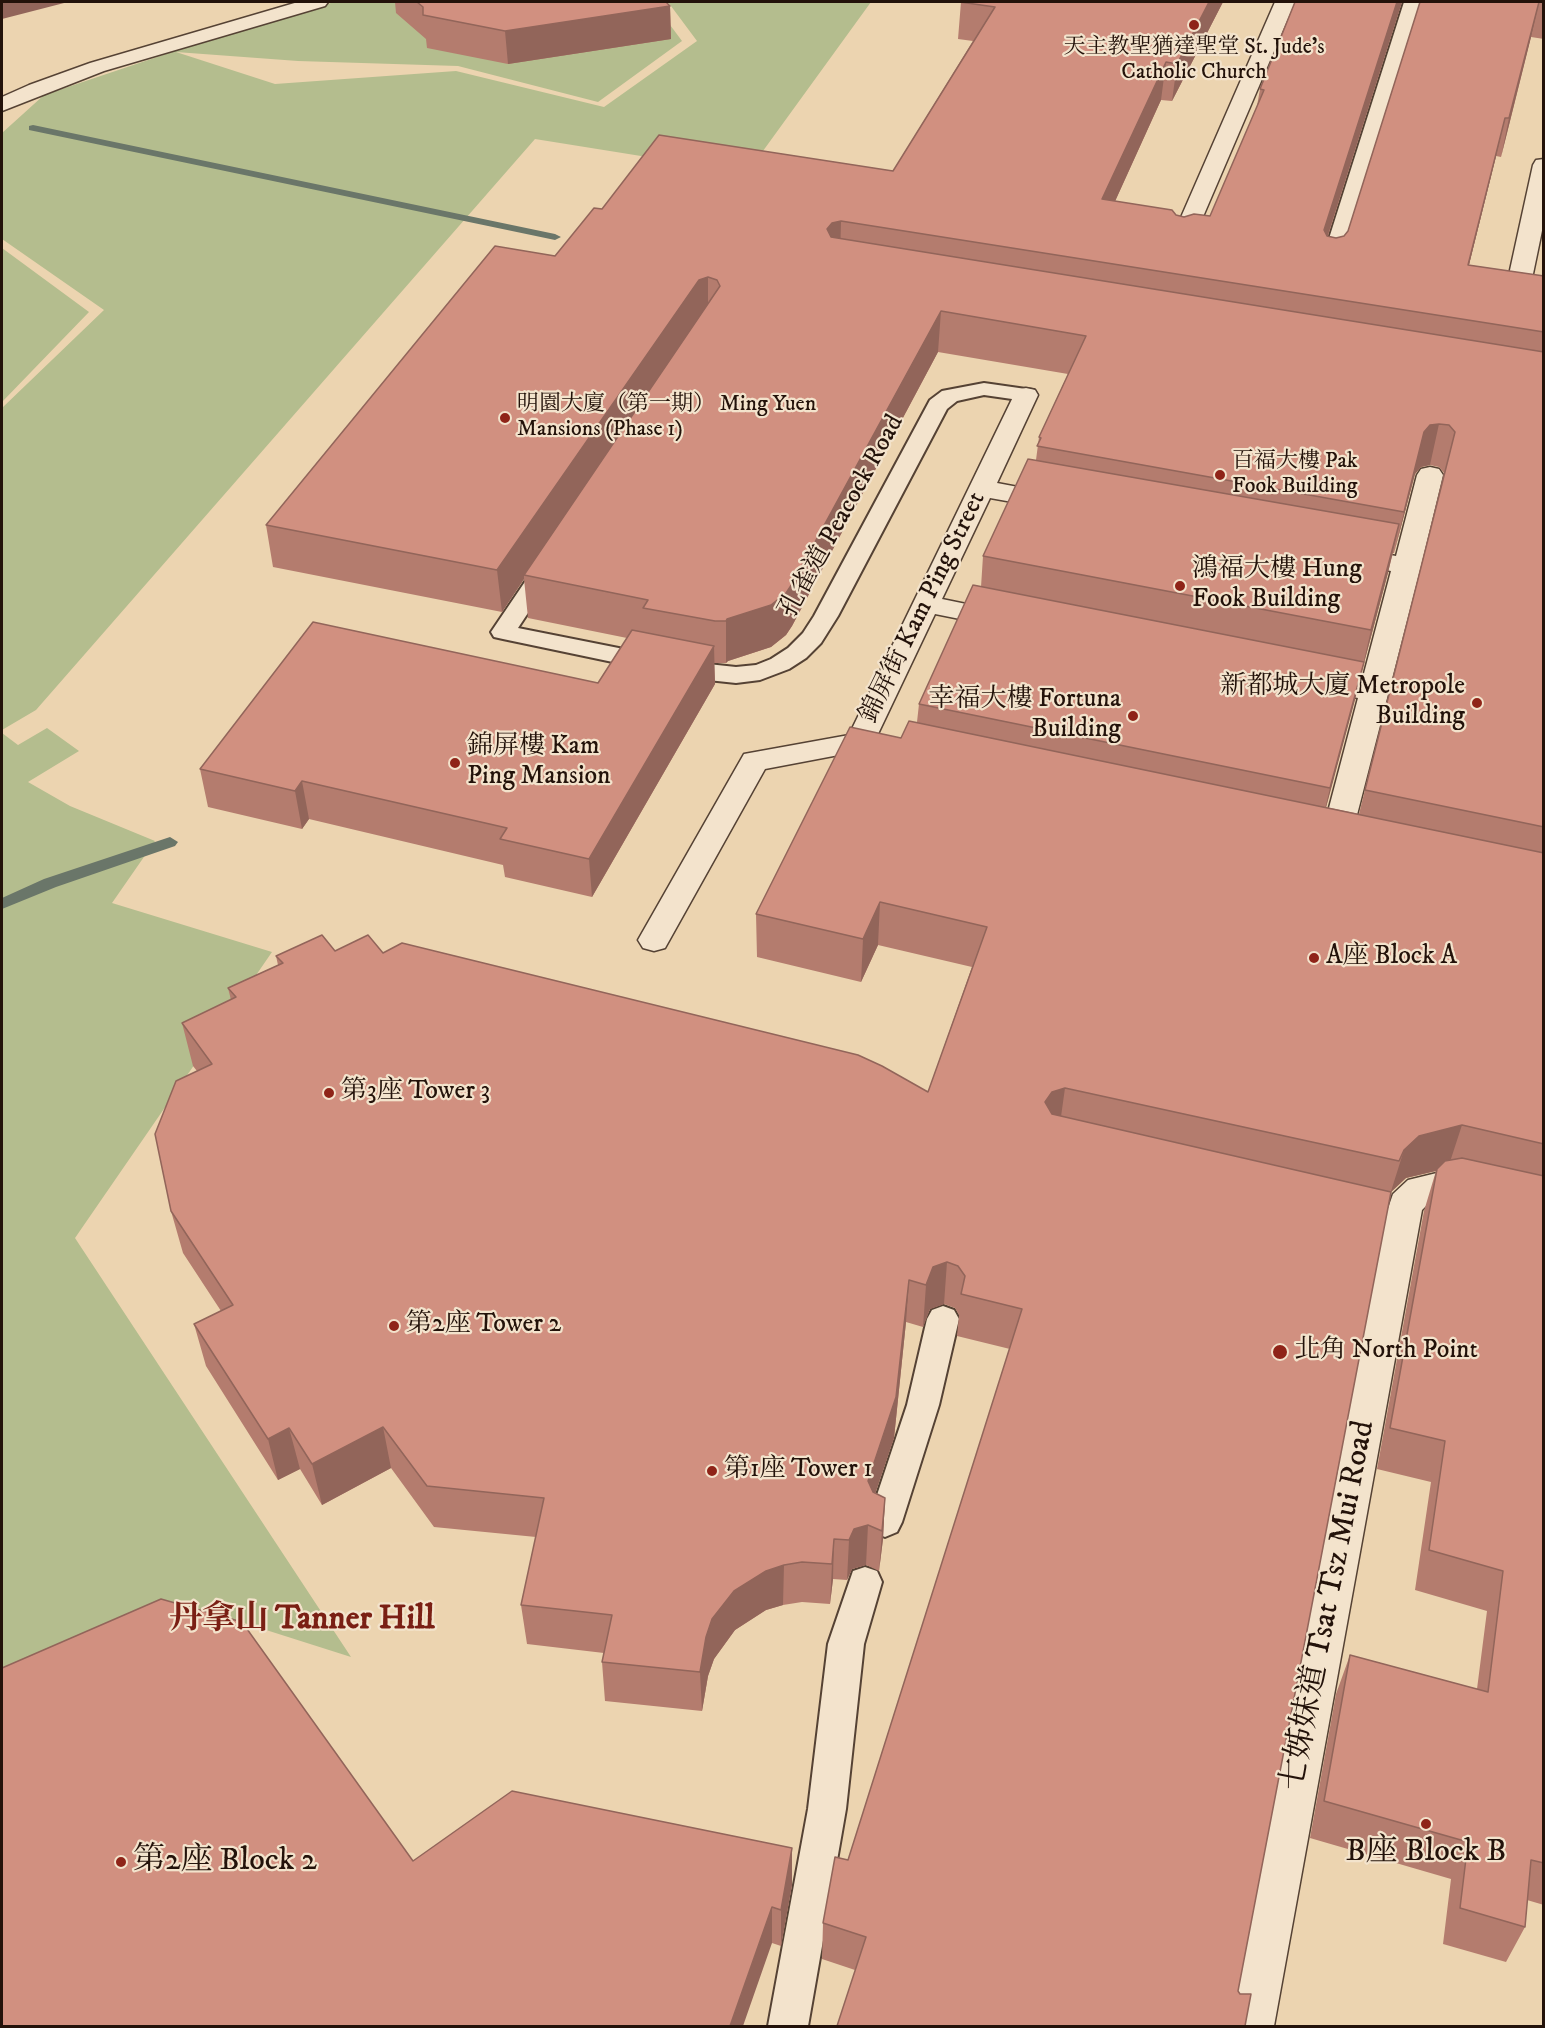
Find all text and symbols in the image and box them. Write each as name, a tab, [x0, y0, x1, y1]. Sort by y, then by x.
marker: 天主教聖猶達聖堂 St. Jude's Catholic Church	[1187, 18, 1201, 32]
place label: 天主教聖猶達聖堂 St. Jude's Catholic Church	[1064, 35, 1324, 86]
place label: 明園大廈（第一期） Ming Yuen Mansions (Phase 1)	[517, 392, 816, 444]
street label: 孔雀道 Peacock Road	[774, 410, 912, 624]
marker: 明園大廈（第一期） Ming Yuen Mansions (Phase 1)	[498, 411, 512, 425]
place label: 百福大樓 Pak Fook Building	[1232, 449, 1358, 500]
marker: 百福大樓 Pak Fook Building	[1213, 468, 1227, 482]
street label: 錦屏街 Kam Ping Street	[855, 487, 993, 729]
place label: 鴻福大樓 Hung Fook Building	[1192, 555, 1362, 616]
marker: 鴻福大樓 Hung Fook Building	[1173, 579, 1187, 593]
place label: 新都城大廈 Metropole Building	[1221, 672, 1465, 734]
place label: 幸福大樓 Fortuna Building	[929, 685, 1121, 746]
marker: 新都城大廈 Metropole Building	[1470, 696, 1484, 710]
marker: 幸福大樓 Fortuna Building	[1126, 709, 1140, 723]
place label: 錦屏樓 Kam Ping Mansion	[467, 732, 611, 794]
marker: 錦屏樓 Kam Ping Mansion	[448, 756, 462, 770]
place label: A座 Block A	[1326, 942, 1457, 974]
marker: A座 Block A	[1307, 951, 1321, 965]
place label: 第3座 Tower 3	[341, 1077, 490, 1109]
marker: 第3座 Tower 3	[322, 1086, 336, 1100]
place label: 第2座 Tower 2	[406, 1310, 561, 1342]
marker: 第2座 Tower 2	[387, 1319, 401, 1333]
place label: 北角 North Point	[1294, 1336, 1478, 1368]
marker: 北角 North Point	[1271, 1343, 1289, 1361]
street label: 七姊妹道 Tsat Tsz Mui Road	[1275, 1418, 1385, 1794]
place label: 第1座 Tower 1	[724, 1455, 873, 1487]
marker: 第1座 Tower 1	[705, 1464, 719, 1478]
district label: 丹拿山 Tanner Hill	[169, 1601, 435, 1641]
marker: B座 Block B	[1419, 1817, 1433, 1831]
place label: B座 Block B	[1345, 1834, 1507, 1872]
place label: 第2座 Block 2	[133, 1843, 317, 1881]
marker: 第2座 Block 2	[114, 1855, 128, 1869]

